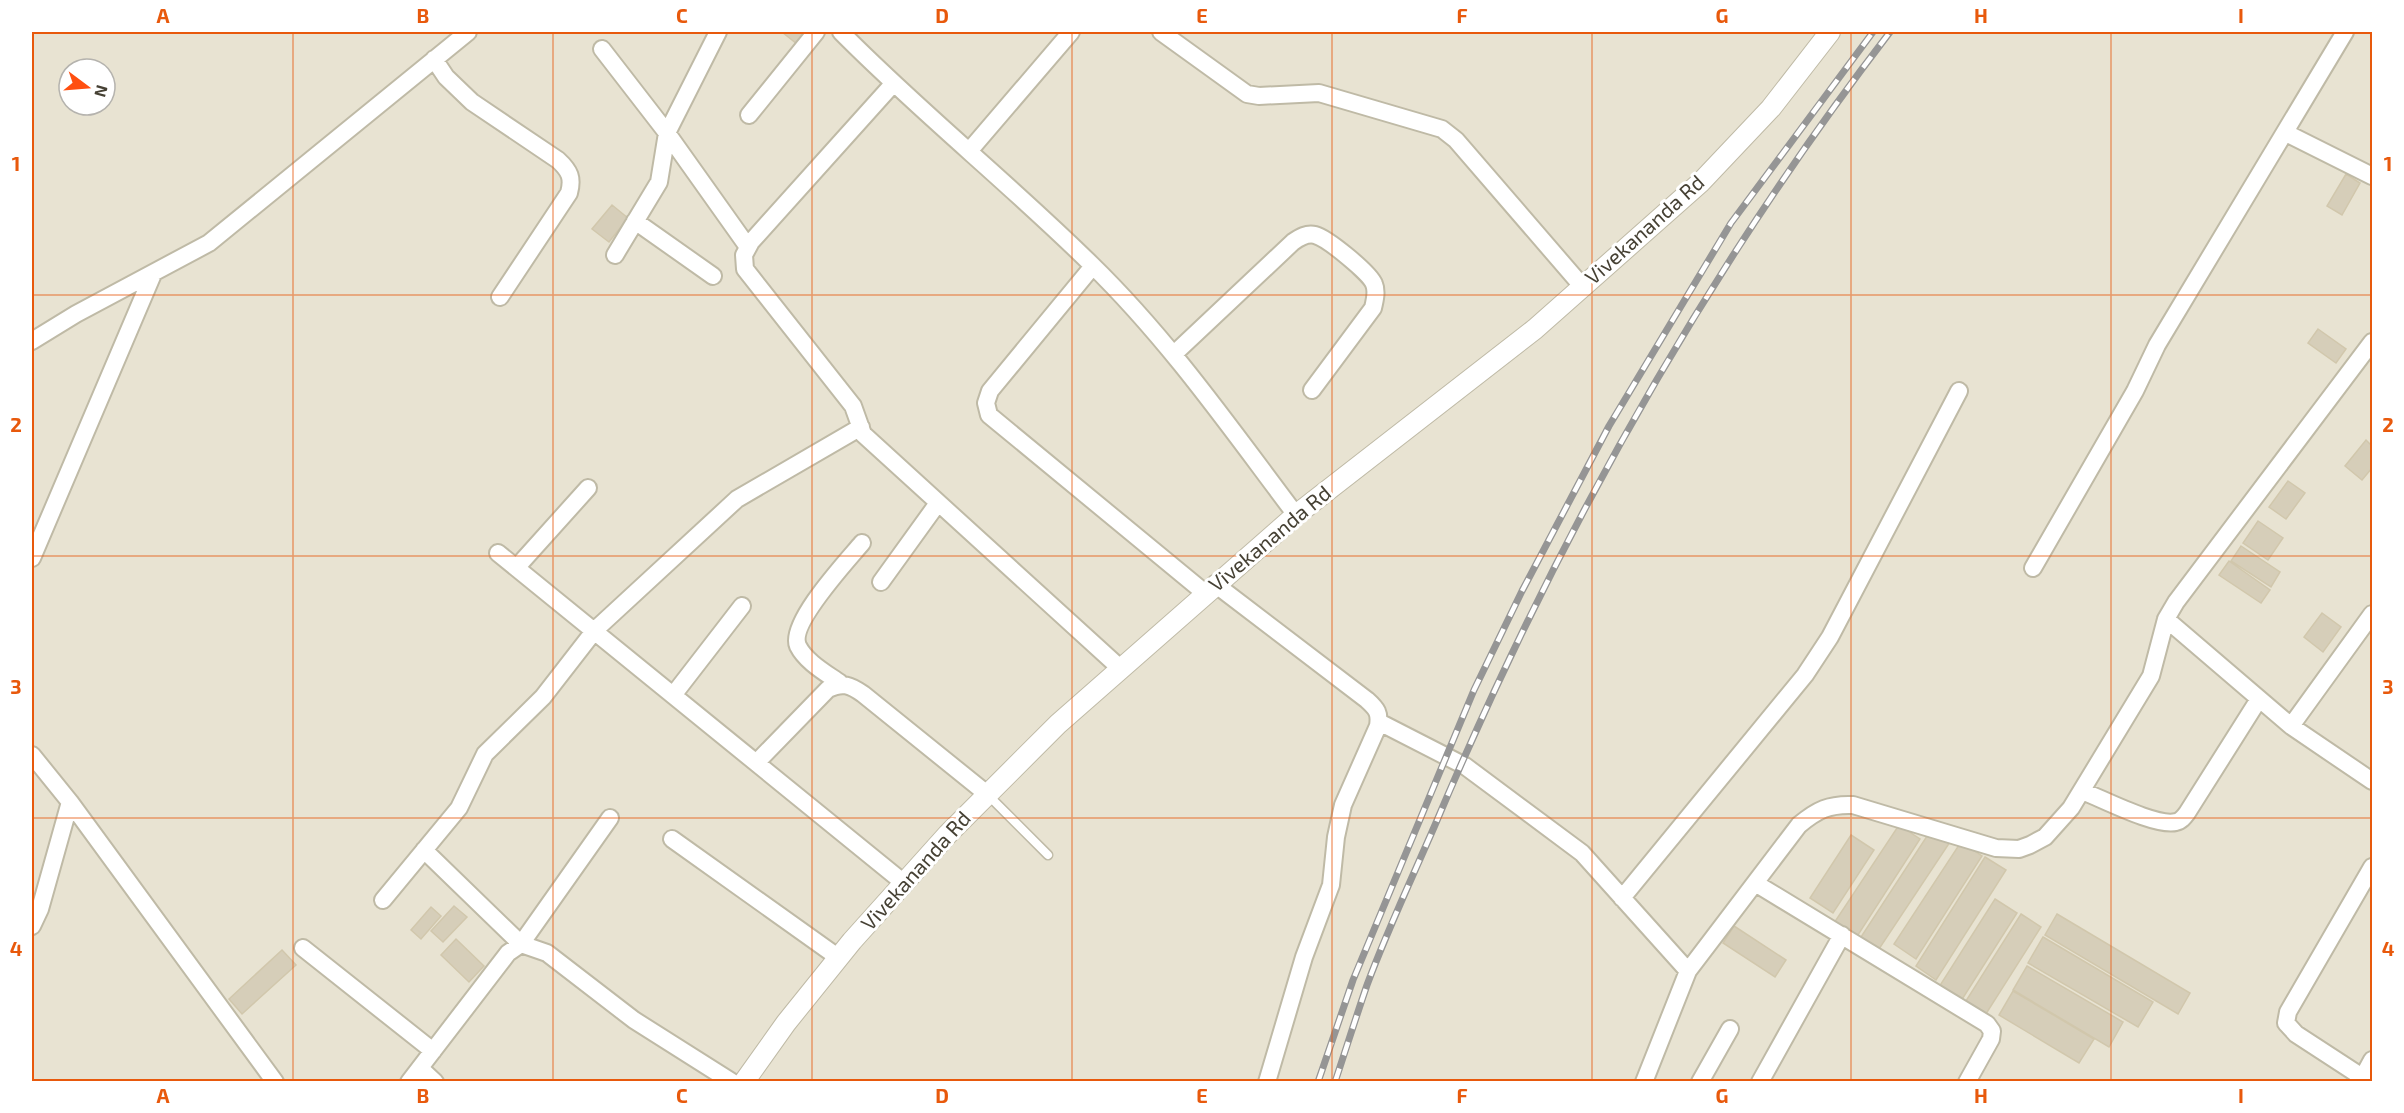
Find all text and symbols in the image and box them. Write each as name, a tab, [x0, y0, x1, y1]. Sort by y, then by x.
text: A	[156, 3, 170, 27]
text: B	[417, 3, 429, 27]
text: C	[676, 3, 688, 27]
text: D	[935, 3, 949, 27]
text: E	[1196, 3, 1208, 27]
text: F	[1456, 3, 1468, 27]
text: G	[1716, 3, 1728, 27]
text: H	[1974, 3, 1988, 27]
text: I	[2238, 3, 2244, 27]
north arrow	[57, 57, 117, 117]
text: N	[91, 83, 113, 99]
text: 1	[12, 151, 20, 175]
text: 1	[2384, 151, 2392, 175]
street label: Vivekananda Rd	[1579, 169, 1709, 289]
text: 2	[10, 412, 22, 436]
text: 2	[2382, 412, 2394, 436]
street label: Vivekananda Rd	[1203, 480, 1335, 596]
text: 3	[10, 674, 22, 698]
text: 3	[2382, 674, 2394, 698]
street label: Vivekananda Rd	[855, 805, 975, 935]
text: 4	[10, 936, 23, 960]
text: 4	[2382, 936, 2395, 960]
text: A	[156, 1083, 170, 1107]
text: B	[417, 1083, 429, 1107]
text: C	[676, 1083, 688, 1107]
text: D	[935, 1083, 949, 1107]
text: E	[1196, 1083, 1208, 1107]
text: F	[1456, 1083, 1468, 1107]
text: G	[1716, 1083, 1728, 1107]
text: H	[1974, 1083, 1988, 1107]
text: I	[2238, 1083, 2244, 1107]

